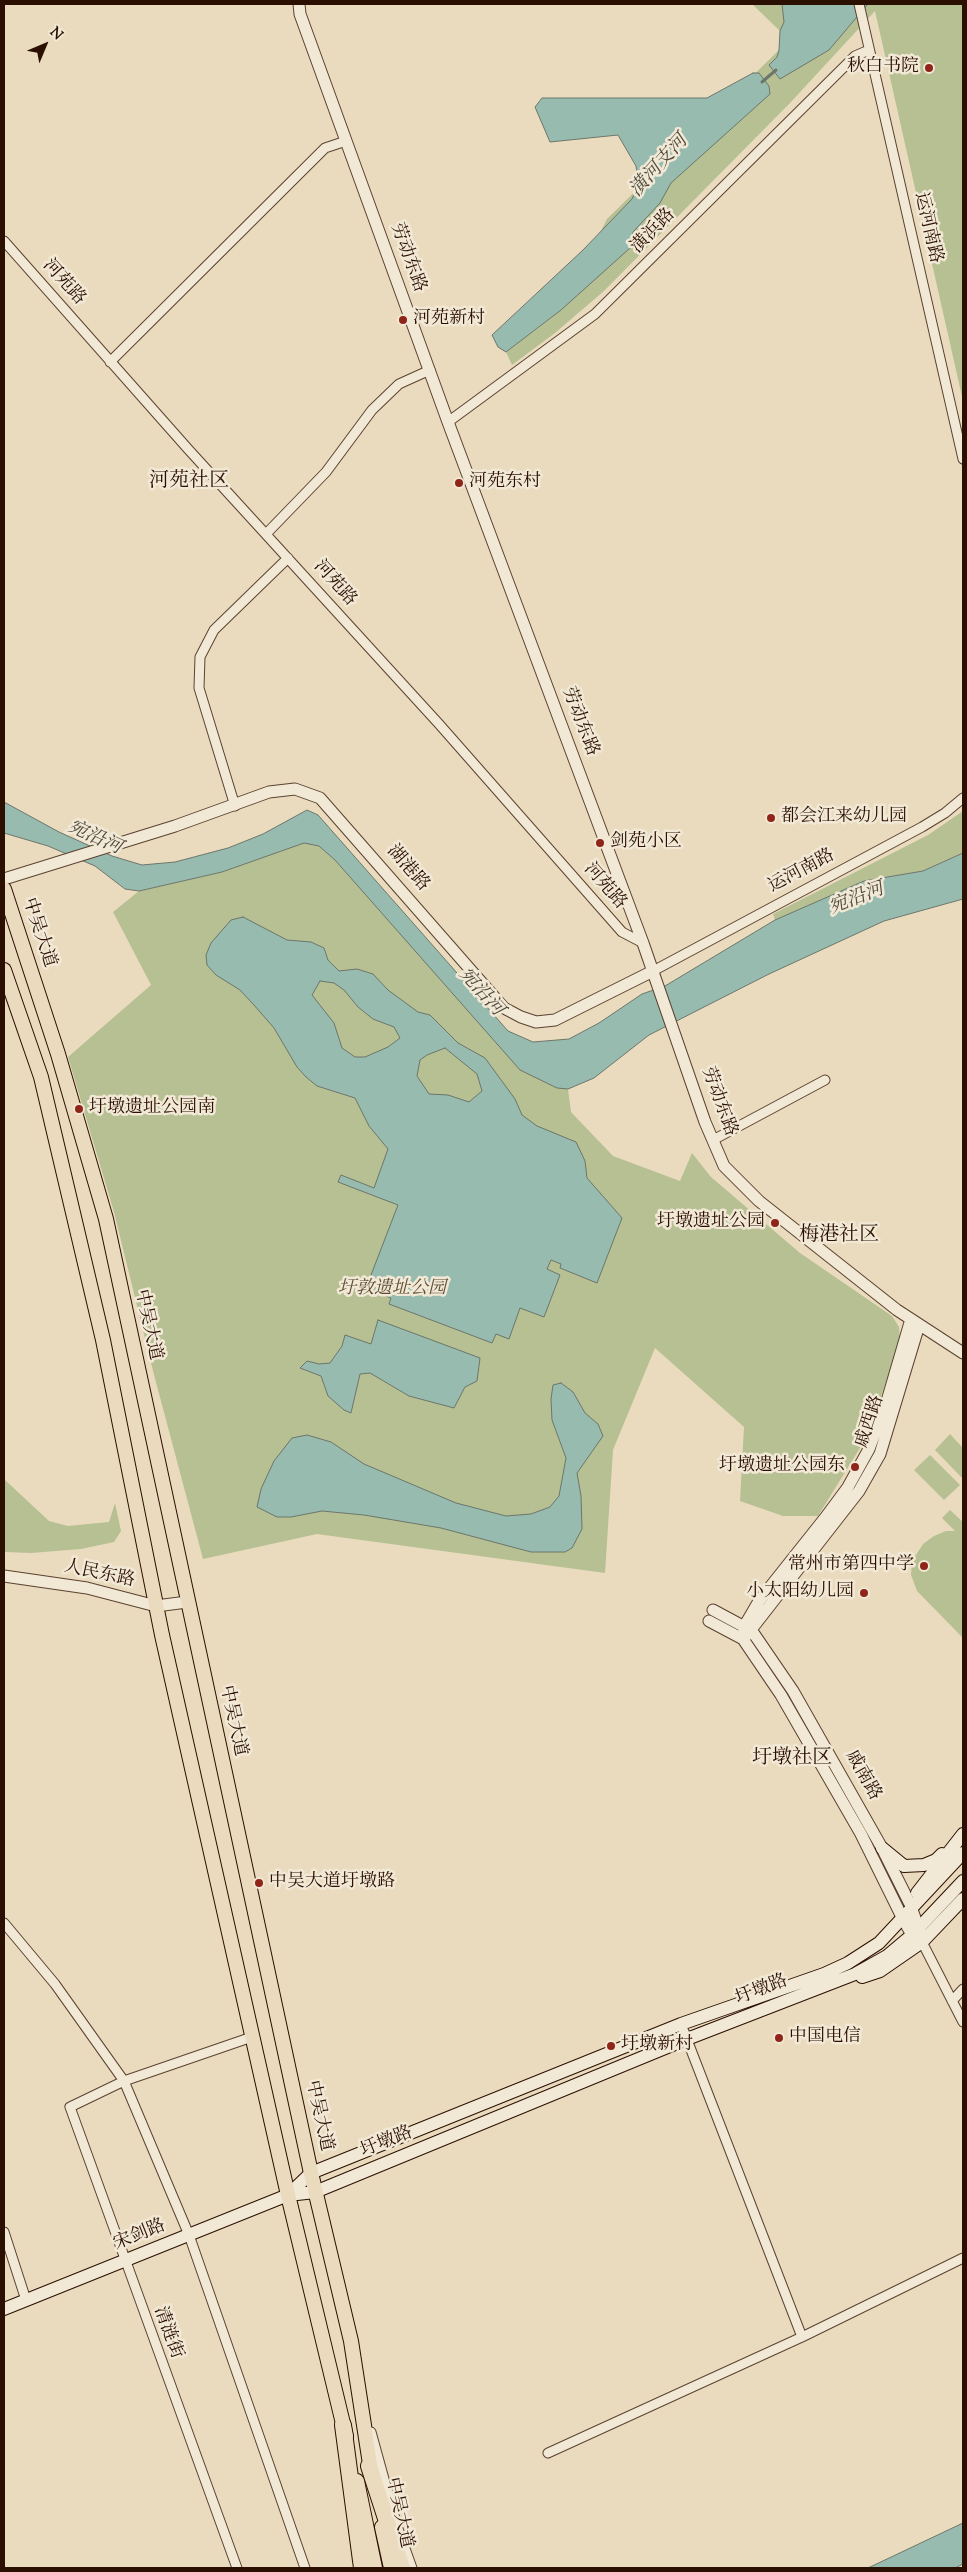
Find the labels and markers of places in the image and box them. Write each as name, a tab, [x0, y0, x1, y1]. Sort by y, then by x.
place label: 秋白书院	[847, 57, 919, 79]
marker: 秋白书院	[923, 62, 935, 74]
place label: 河苑新村	[413, 309, 485, 331]
marker: 河苑新村	[397, 314, 409, 326]
place label: 河苑东村	[469, 472, 541, 494]
marker: 河苑东村	[453, 477, 465, 489]
place label: 都会江来幼儿园	[781, 807, 907, 829]
marker: 都会江来幼儿园	[765, 812, 777, 824]
place label: 剑苑小区	[610, 832, 682, 854]
marker: 剑苑小区	[594, 837, 606, 849]
place label: 圩墩遗址公园南	[89, 1098, 215, 1120]
marker: 圩墩遗址公园南	[73, 1103, 85, 1115]
place label: 圩墩遗址公园	[657, 1212, 765, 1234]
marker: 圩墩遗址公园	[769, 1217, 781, 1229]
place label: 圩墩遗址公园东	[719, 1456, 845, 1478]
marker: 圩墩遗址公园东	[849, 1461, 861, 1473]
place label: 常州市第四中学	[788, 1555, 914, 1577]
marker: 常州市第四中学	[918, 1560, 930, 1572]
place label: 小太阳幼儿园	[746, 1582, 854, 1604]
marker: 小太阳幼儿园	[858, 1587, 870, 1599]
place label: 中吴大道圩墩路	[269, 1872, 395, 1894]
marker: 中吴大道圩墩路	[253, 1877, 265, 1889]
place label: 中国电信	[789, 2027, 861, 2049]
marker: 中国电信	[773, 2032, 785, 2044]
place label: 圩墩新村	[621, 2035, 693, 2057]
marker: 圩墩新村	[605, 2040, 617, 2052]

